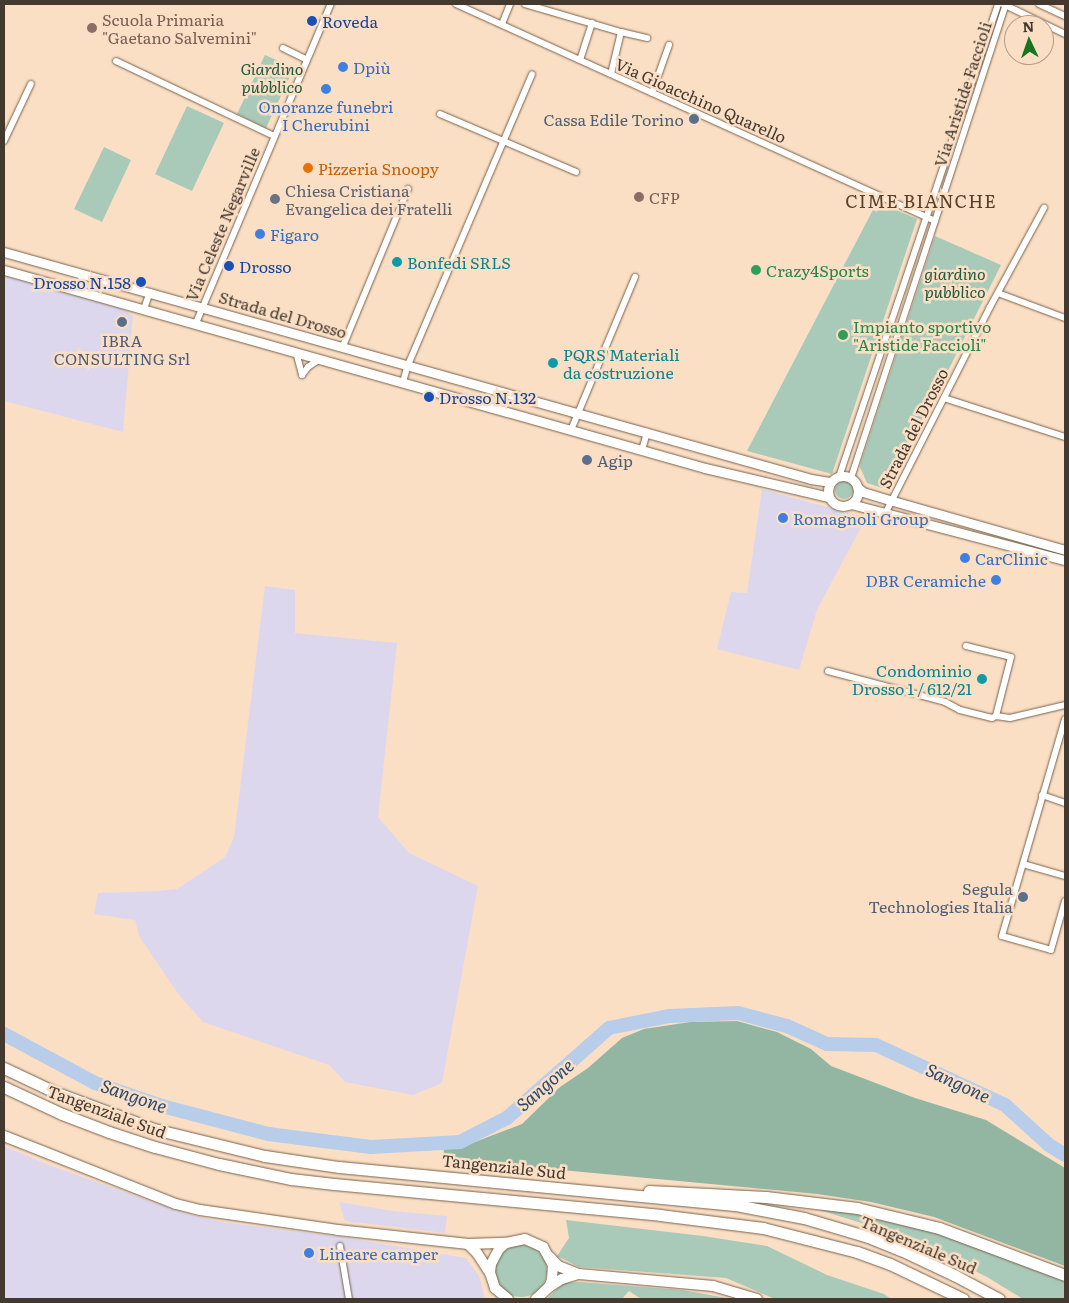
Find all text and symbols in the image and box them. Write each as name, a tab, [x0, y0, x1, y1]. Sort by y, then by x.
place label: Scuola Primaria "Gaetano Salvemini"	[102, 9, 257, 47]
place label: Roveda	[322, 11, 378, 31]
marker: Roveda	[306, 15, 318, 27]
north arrow	[1004, 15, 1054, 65]
text: N	[1022, 16, 1035, 36]
street label: Via Aristide Faccioli	[929, 19, 995, 169]
marker: Scuola Primaria "Gaetano Salvemini"	[86, 22, 98, 34]
street label: Via Gioacchino Quarello	[613, 54, 789, 146]
place label: Dpiù	[353, 57, 391, 77]
park label: Giardino pubblico	[241, 58, 303, 96]
marker: Dpiù	[337, 61, 349, 73]
marker: Onoranze funebri I Cherubini	[320, 83, 332, 95]
place label: Onoranze funebri I Cherubini	[259, 96, 393, 134]
place label: Cassa Edile Torino	[544, 109, 684, 129]
marker: Cassa Edile Torino	[688, 113, 700, 125]
street label: Via Celeste Negarville	[181, 144, 263, 304]
place label: Pizzeria Snoopy	[318, 158, 439, 178]
marker: Pizzeria Snoopy	[302, 162, 314, 174]
place label: Chiesa Cristiana Evangelica dei Fratelli	[285, 180, 452, 218]
place label: CFP	[649, 187, 680, 207]
district label: CIME BIANCHE	[844, 190, 998, 212]
marker: CFP	[633, 191, 645, 203]
marker: Chiesa Cristiana Evangelica dei Fratelli	[269, 193, 281, 205]
place label: Figaro	[270, 224, 319, 244]
marker: Figaro	[254, 228, 266, 240]
place label: Bonfedi SRLS	[407, 252, 511, 272]
place label: Drosso	[239, 256, 292, 276]
marker: Bonfedi SRLS	[391, 256, 403, 268]
marker: Drosso	[223, 260, 235, 272]
place label: Crazy4Sports	[766, 260, 869, 280]
park label: giardino pubblico	[924, 263, 986, 301]
marker: Crazy4Sports	[750, 264, 762, 276]
place label: Drosso N.158	[33, 272, 131, 292]
marker: Drosso N.158	[135, 276, 147, 288]
street label: Strada del Drosso	[217, 287, 349, 341]
marker: IBRA CONSULTING Srl	[116, 316, 128, 328]
place label: Impianto sportivo "Aristide Faccioli"	[853, 316, 991, 354]
marker: Impianto sportivo "Aristide Faccioli"	[837, 329, 849, 341]
place label: IBRA CONSULTING Srl	[54, 330, 190, 368]
place label: PQRS Materiali da costruzione	[563, 344, 680, 382]
marker: PQRS Materiali da costruzione	[547, 357, 559, 369]
street label: Strada del Drosso	[874, 365, 952, 491]
place label: Drosso N.132	[439, 387, 536, 407]
marker: Drosso N.132	[423, 391, 435, 403]
place label: Agip	[597, 450, 633, 470]
marker: Agip	[581, 454, 593, 466]
place label: Romagnoli Group	[793, 508, 929, 528]
marker: Romagnoli Group	[777, 512, 789, 524]
place label: CarClinic	[975, 548, 1048, 568]
marker: CarClinic	[959, 552, 971, 564]
place label: DBR Ceramiche	[866, 570, 986, 590]
marker: DBR Ceramiche	[990, 574, 1002, 586]
place label: Condominio Drosso 1 / 612/21	[852, 660, 972, 698]
marker: Condominio Drosso 1 / 612/21	[976, 673, 988, 685]
place label: Segula Technologies Italia	[868, 878, 1013, 916]
marker: Segula Technologies Italia	[1017, 891, 1029, 903]
water label: Sangone	[512, 1054, 578, 1116]
water label: Sangone	[922, 1059, 994, 1107]
water label: Sangone	[98, 1075, 170, 1117]
street label: Tangenziale Sud	[45, 1081, 169, 1141]
street label: Tangenziale Sud	[441, 1150, 567, 1182]
street label: Tangenziale Sud	[858, 1211, 980, 1277]
place label: Lineare camper	[319, 1243, 438, 1263]
marker: Lineare camper	[303, 1247, 315, 1259]

